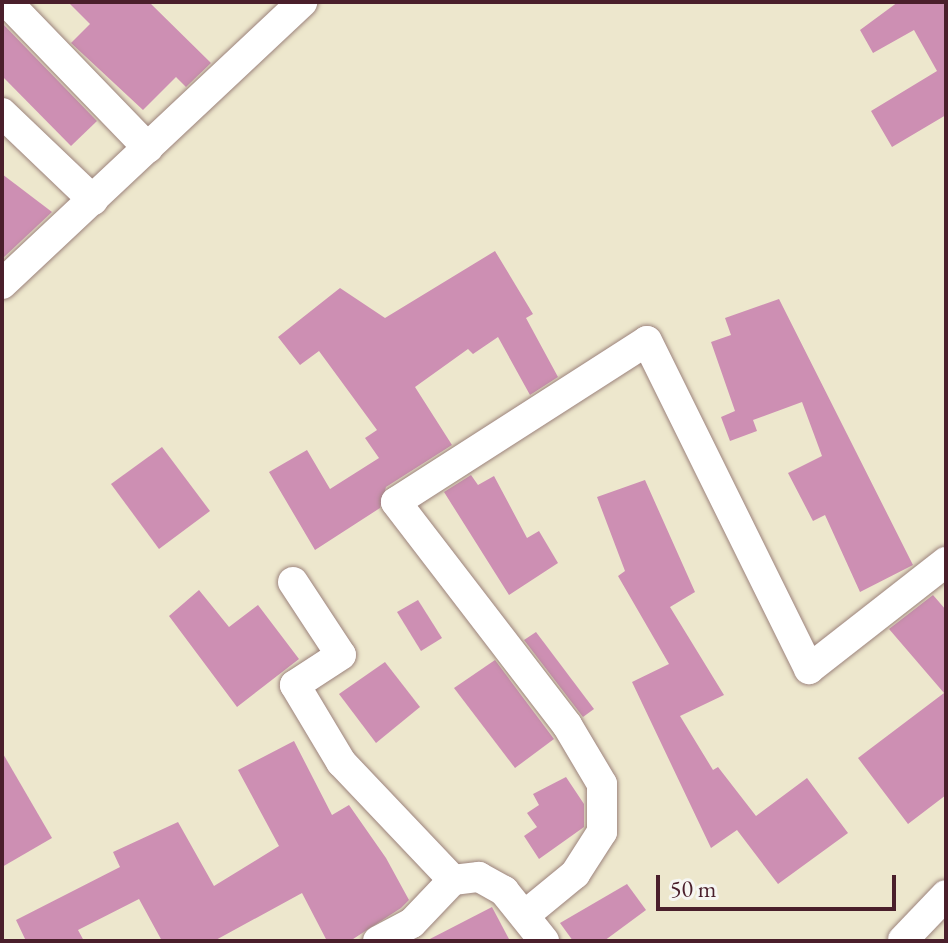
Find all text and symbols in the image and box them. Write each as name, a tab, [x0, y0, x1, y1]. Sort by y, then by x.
scale bar	[660, 859, 900, 909]
text: 50 m	[670, 873, 717, 904]

